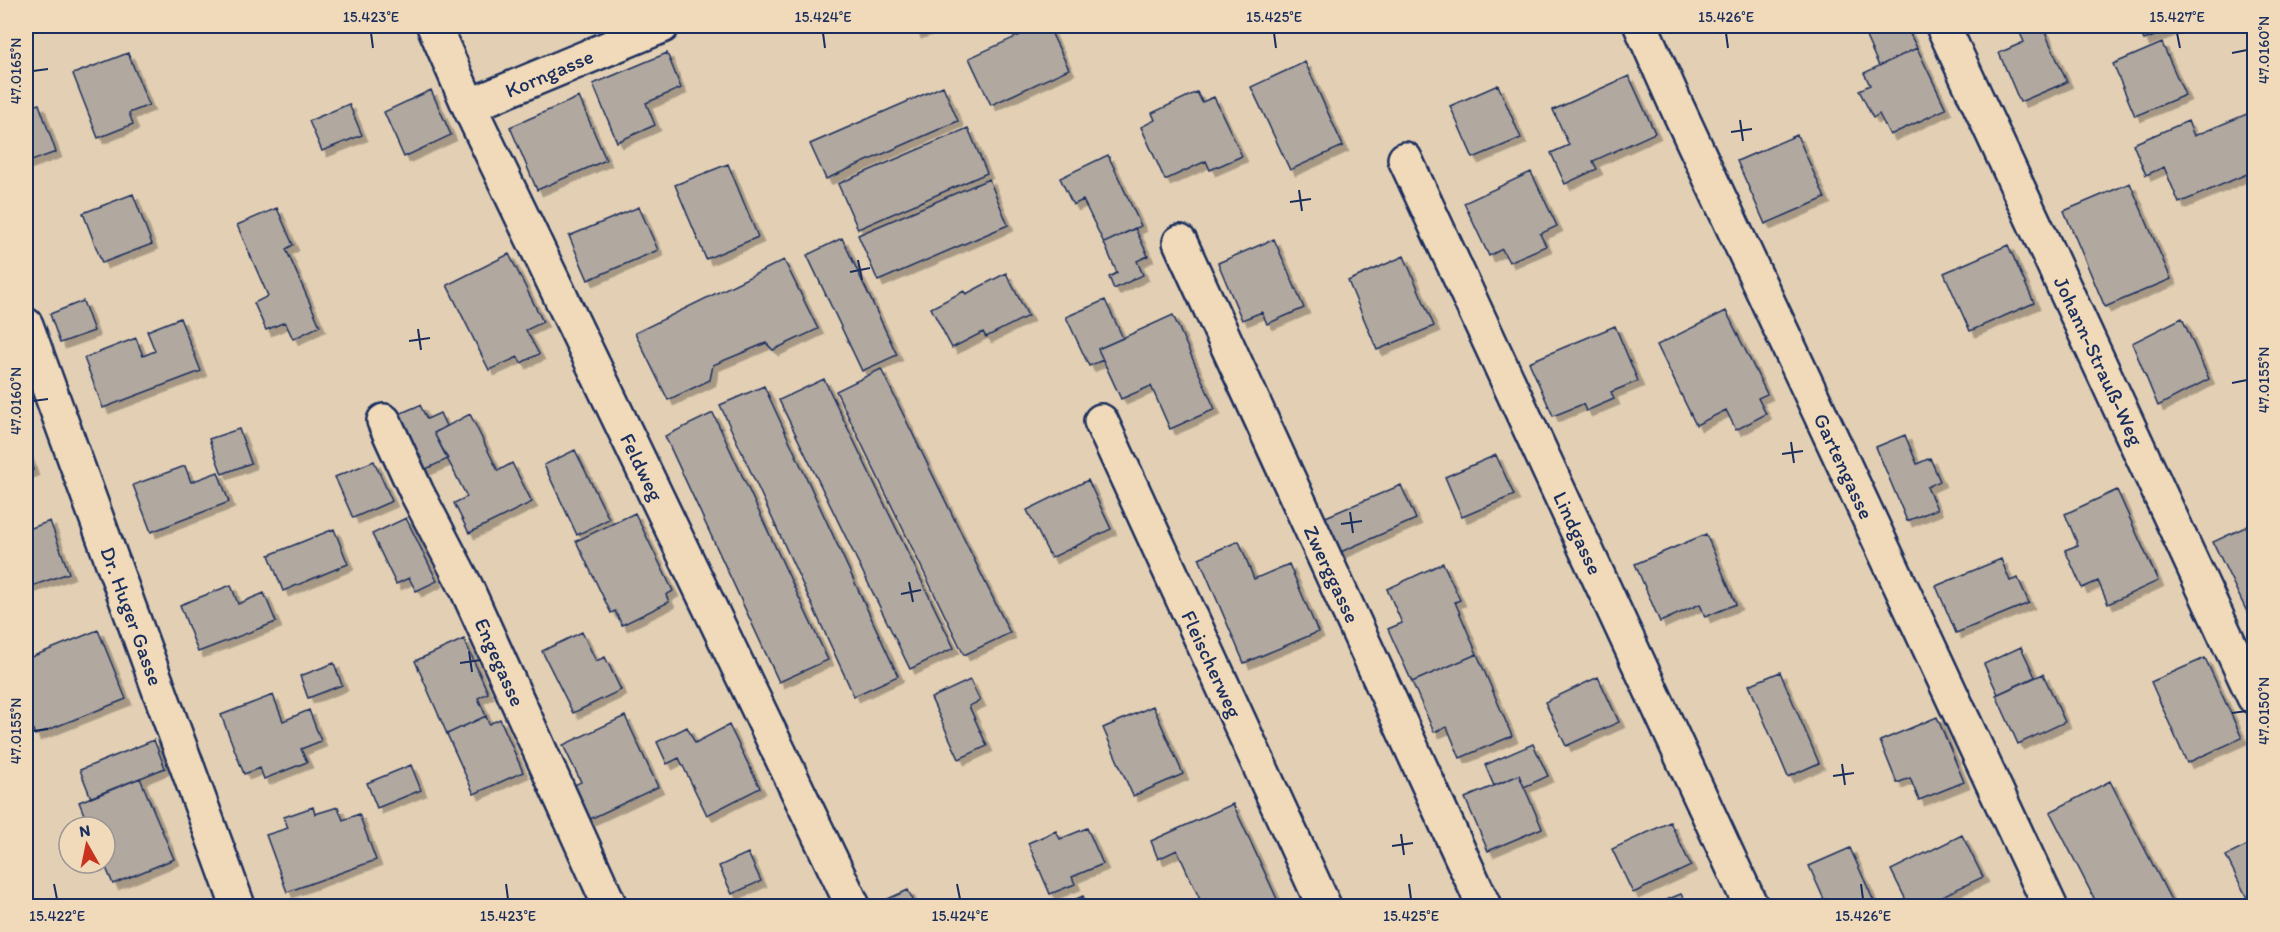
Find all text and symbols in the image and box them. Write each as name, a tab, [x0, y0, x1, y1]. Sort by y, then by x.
text: 15.423°E	[343, 8, 399, 26]
text: 15.424°E	[794, 8, 852, 26]
text: 15.425°E	[1246, 8, 1302, 26]
text: 15.426°E	[1698, 8, 1754, 26]
text: 15.427°E	[2149, 8, 2205, 26]
text: 47.0160°N	[2255, 16, 2273, 84]
text: 47.0165°N	[7, 38, 25, 104]
street label: Korngasse	[501, 43, 597, 103]
street label: Johann-Strauß-Weg	[2049, 272, 2149, 450]
text: 47.0155°N	[2255, 347, 2273, 413]
text: 47.0160°N	[7, 367, 25, 435]
street label: Gartengasse	[1809, 409, 1879, 523]
street label: Feldweg	[615, 429, 669, 505]
street label: Lindgasse	[1548, 487, 1608, 579]
street label: Zwerggasse	[1299, 521, 1365, 627]
street label: Dr. Huger Gasse	[95, 543, 169, 689]
street label: Fleischerweg	[1176, 606, 1248, 722]
street label: Engegasse	[469, 614, 531, 710]
text: 47.0150°N	[2255, 677, 2273, 745]
text: 47.0155°N	[7, 698, 25, 764]
north arrow	[57, 815, 117, 875]
text: N	[78, 820, 92, 841]
text: 15.422°E	[29, 907, 85, 925]
text: 15.423°E	[480, 907, 536, 925]
text: 15.424°E	[931, 907, 989, 925]
text: 15.425°E	[1383, 907, 1439, 925]
text: 15.426°E	[1835, 907, 1891, 925]

